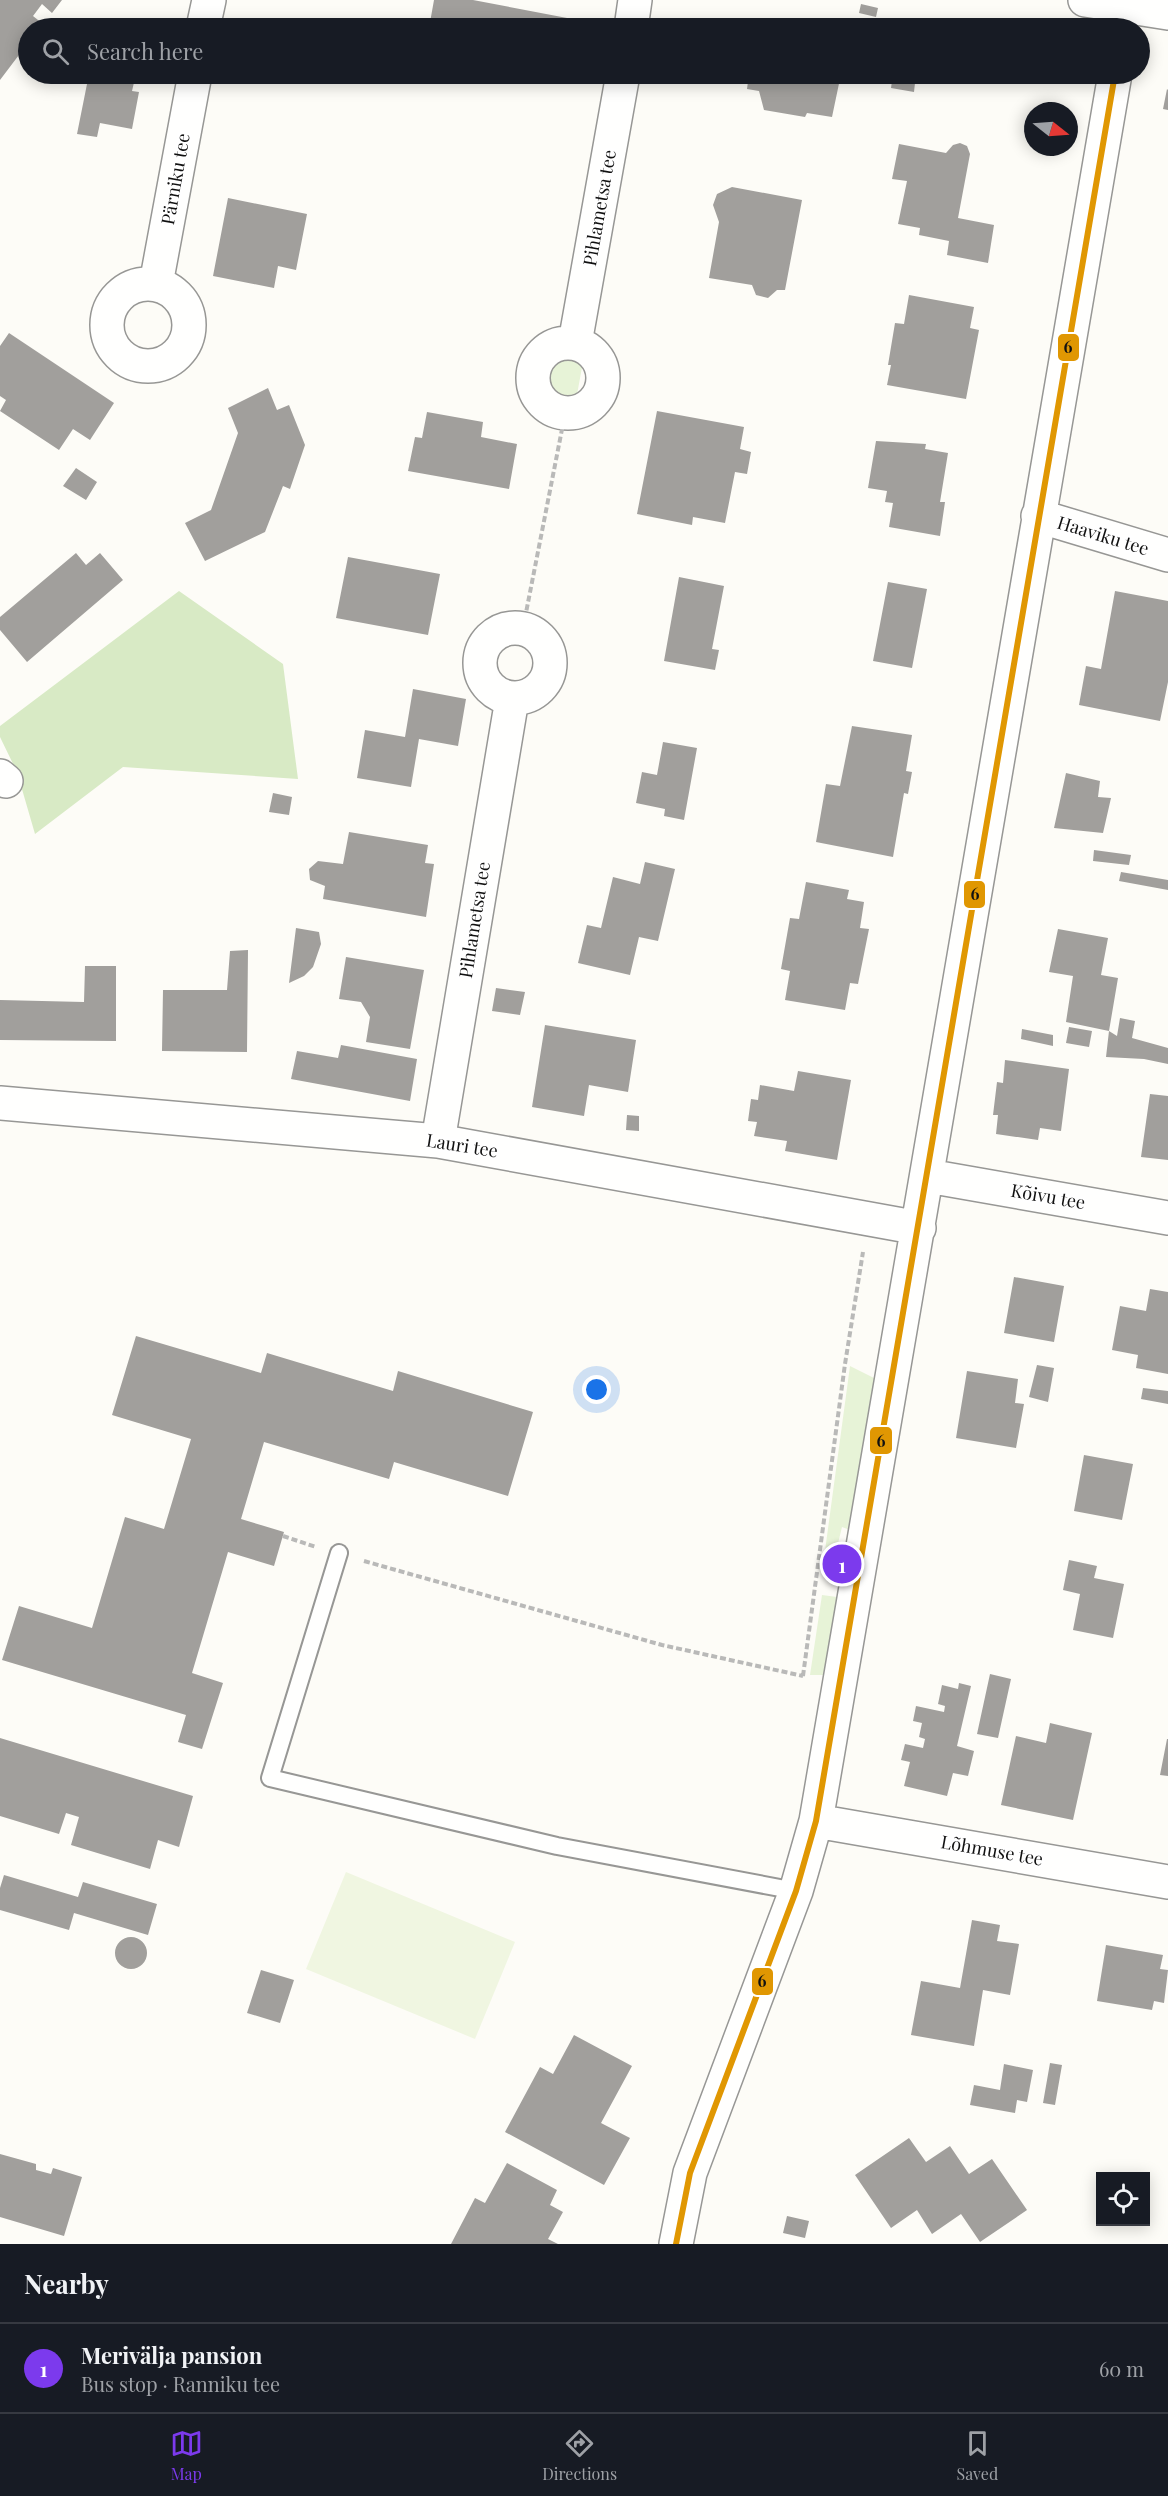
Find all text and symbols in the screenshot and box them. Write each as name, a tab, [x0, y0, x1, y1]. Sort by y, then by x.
search box	[18, 18, 1150, 84]
icon: search	[39, 35, 72, 68]
text: Search here	[87, 36, 203, 66]
north arrow	[1024, 102, 1078, 156]
street label: Pärniku tee	[155, 131, 195, 227]
street label: Pihlametsa tee	[577, 148, 621, 268]
line badge: 6	[1057, 333, 1080, 362]
text: 6	[1064, 336, 1073, 357]
street label: Haaviku tee	[1055, 510, 1152, 560]
street label: Pihlametsa tee	[453, 860, 495, 980]
line badge: 6	[963, 880, 986, 909]
text: 6	[971, 883, 980, 904]
street label: Lauri tee	[425, 1128, 500, 1163]
street label: Kõivu tee	[1009, 1178, 1087, 1214]
your location	[582, 1375, 611, 1404]
line badge: 6	[869, 1426, 893, 1455]
text: 6	[877, 1430, 886, 1451]
pin: 1	[822, 1542, 862, 1586]
street label: Lõhmuse tee	[939, 1829, 1045, 1871]
line badge: 6	[751, 1967, 774, 1996]
text: 6	[758, 1970, 767, 1991]
map controls	[1096, 2172, 1150, 2226]
button: locate	[1096, 2172, 1150, 2226]
text: Nearby	[24, 2266, 109, 2301]
text: Merivälja pansion	[81, 2340, 262, 2370]
text: 1	[40, 2355, 47, 2382]
text: 60 m	[1099, 2355, 1144, 2382]
text: Bus stop · Ranniku tee	[81, 2370, 280, 2397]
tab: Map	[170, 2427, 203, 2484]
tab: Directions	[542, 2427, 617, 2484]
tab: Saved	[957, 2427, 998, 2484]

